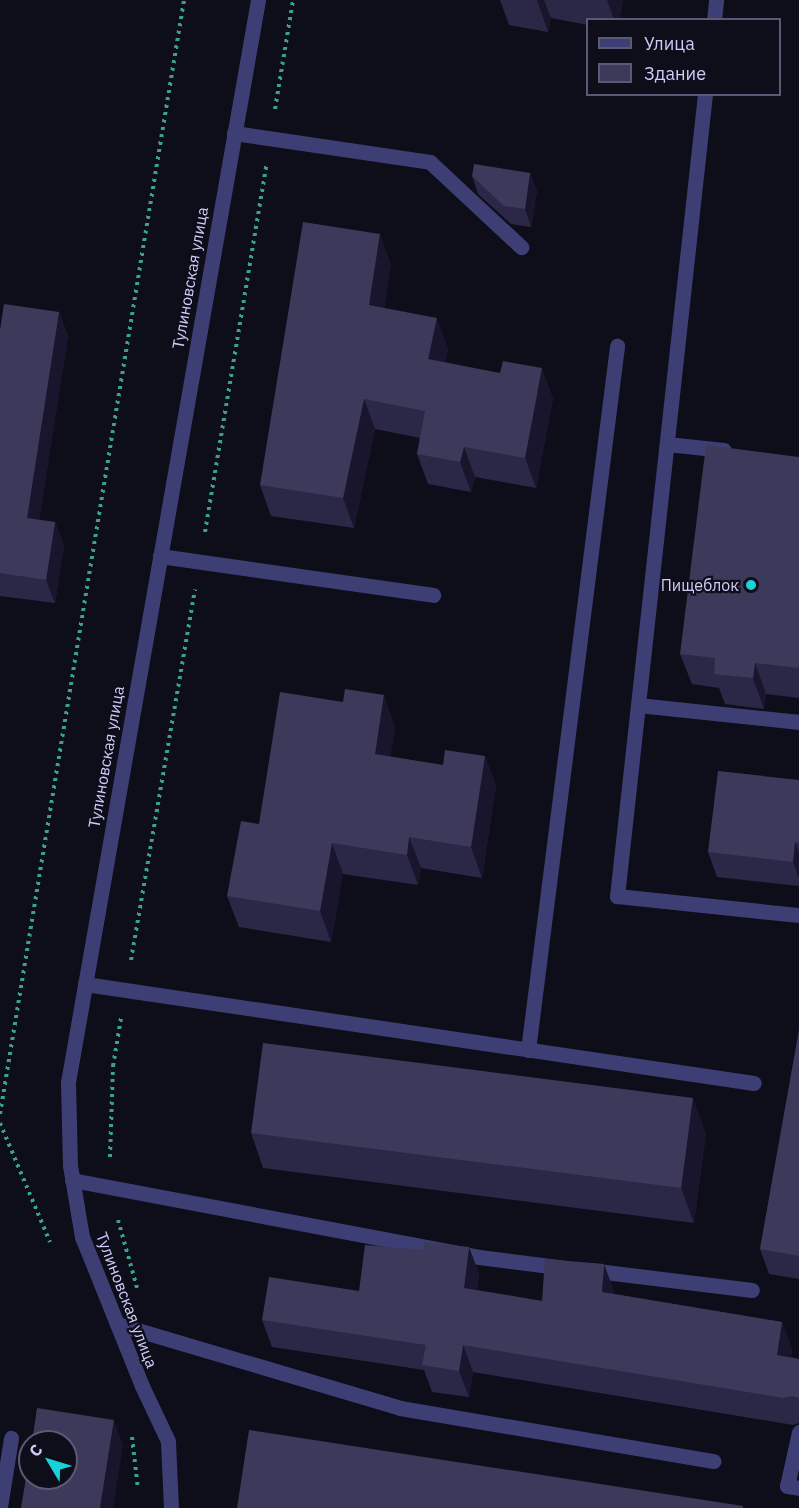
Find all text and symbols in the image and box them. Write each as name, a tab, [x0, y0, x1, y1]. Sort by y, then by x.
legend	[586, 18, 781, 96]
text: Улица	[644, 32, 695, 55]
text: Здание	[644, 62, 706, 85]
street label: Тулиновская улица	[168, 205, 212, 351]
place label: Пищеблок	[661, 575, 739, 595]
marker: Пищеблок	[744, 578, 758, 592]
street label: Тулиновская улица	[84, 684, 128, 830]
street label: Тулиновская улица	[92, 1229, 162, 1371]
north arrow	[18, 1430, 78, 1490]
text: С	[24, 1440, 46, 1460]

